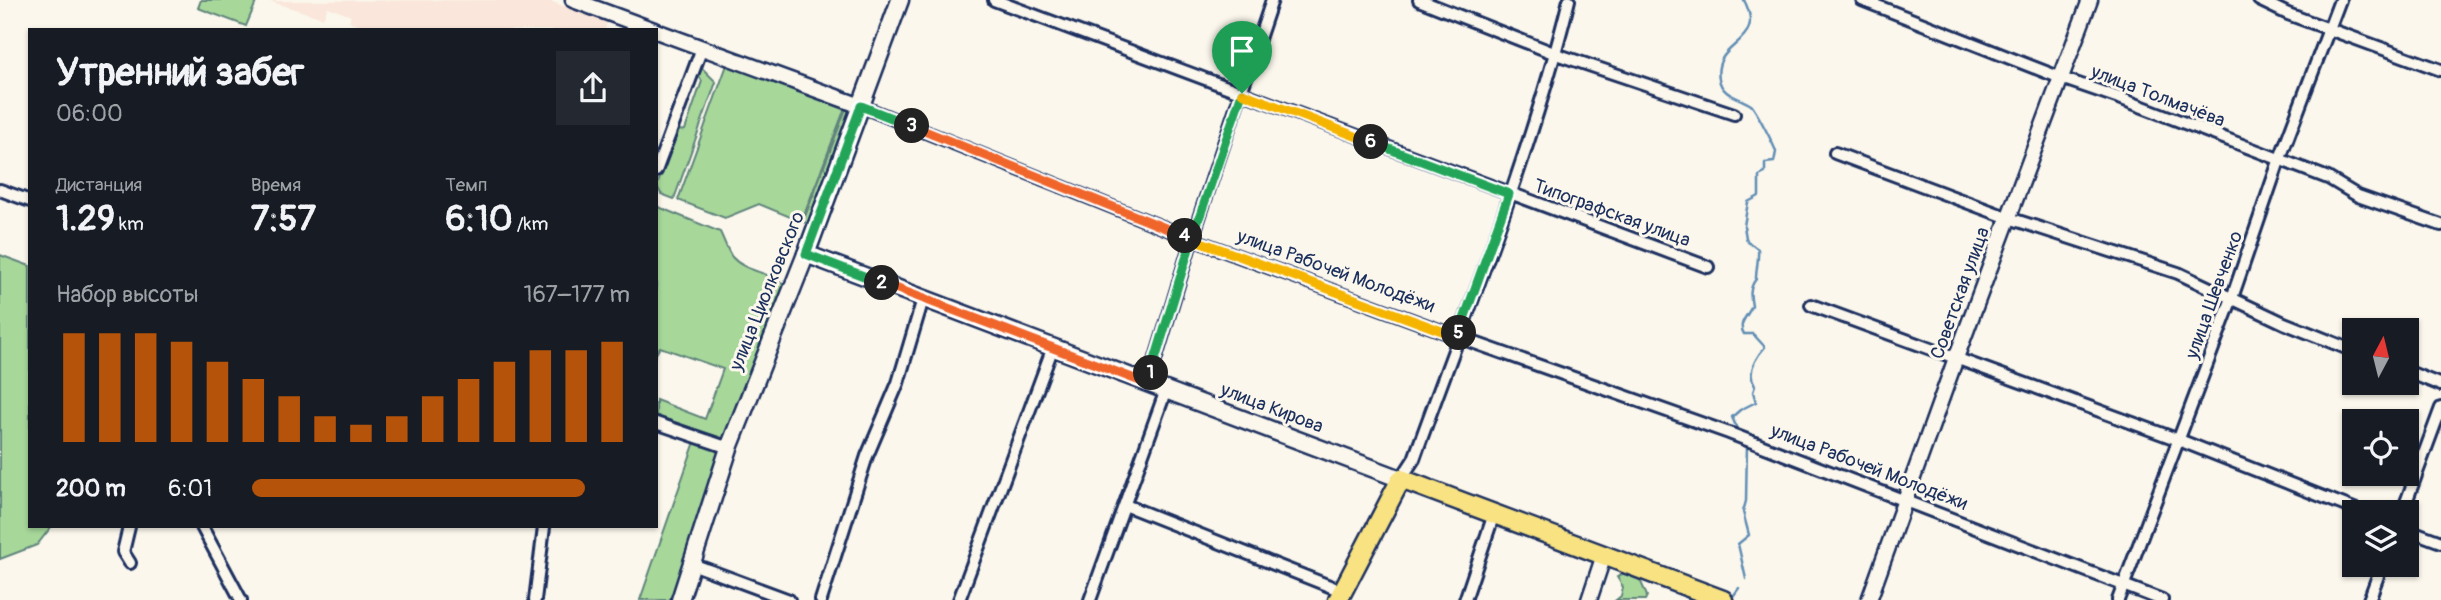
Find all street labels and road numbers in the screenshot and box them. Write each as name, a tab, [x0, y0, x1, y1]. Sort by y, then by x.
street label: улица Толмачёва	[2087, 59, 2229, 133]
street label: Типографская улица	[1530, 173, 1694, 253]
street label: улица Циолковского	[724, 208, 810, 375]
street label: улица Рабочей Молодёжи	[1233, 224, 1439, 318]
street label: Советская улица	[1925, 224, 1995, 362]
street label: улица Шевченко	[2179, 228, 2248, 363]
street label: улица Кирова	[1216, 377, 1327, 439]
street label: улица Рабочей Молодёжи	[1766, 418, 1971, 516]

